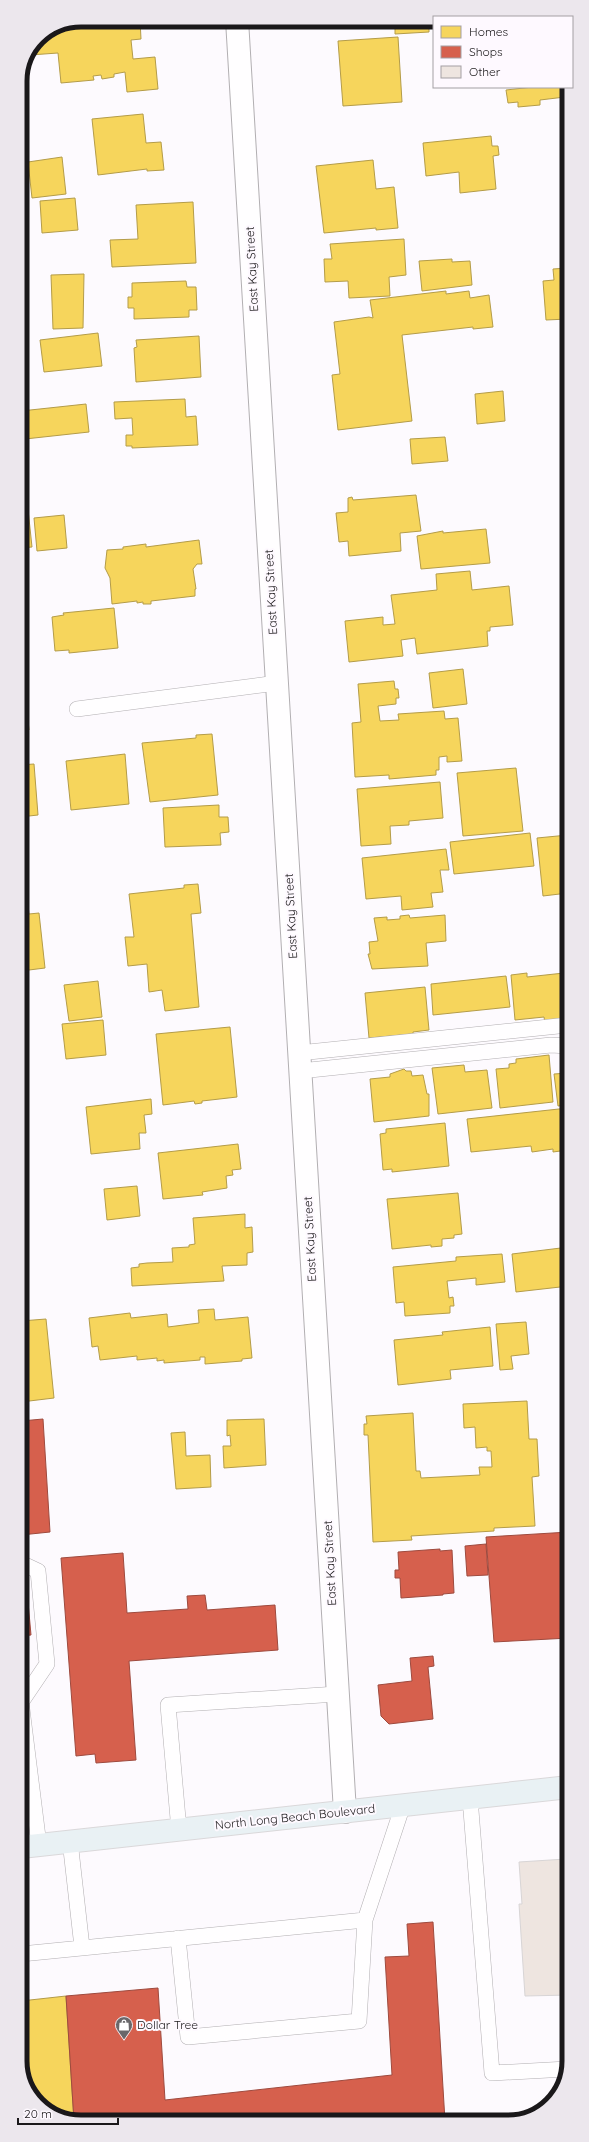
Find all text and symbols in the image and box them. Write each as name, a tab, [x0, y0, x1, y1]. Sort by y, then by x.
legend	[433, 16, 573, 88]
text: Homes	[469, 24, 509, 39]
text: Shops	[469, 44, 503, 59]
text: Other	[469, 64, 501, 79]
street label: East Kay Street	[242, 226, 261, 312]
street label: East Kay Street	[261, 549, 280, 635]
street label: East Kay Street	[281, 873, 300, 959]
street label: East Kay Street	[300, 1196, 319, 1282]
street label: East Kay Street	[320, 1520, 339, 1606]
street label: North Long Beach Boulevard	[214, 1801, 376, 1832]
shop icon: Dollar Tree	[114, 2015, 134, 2040]
place label: Dollar Tree	[137, 2017, 198, 2032]
scale bar	[18, 2100, 118, 2126]
text: 20 m	[24, 2106, 52, 2121]

